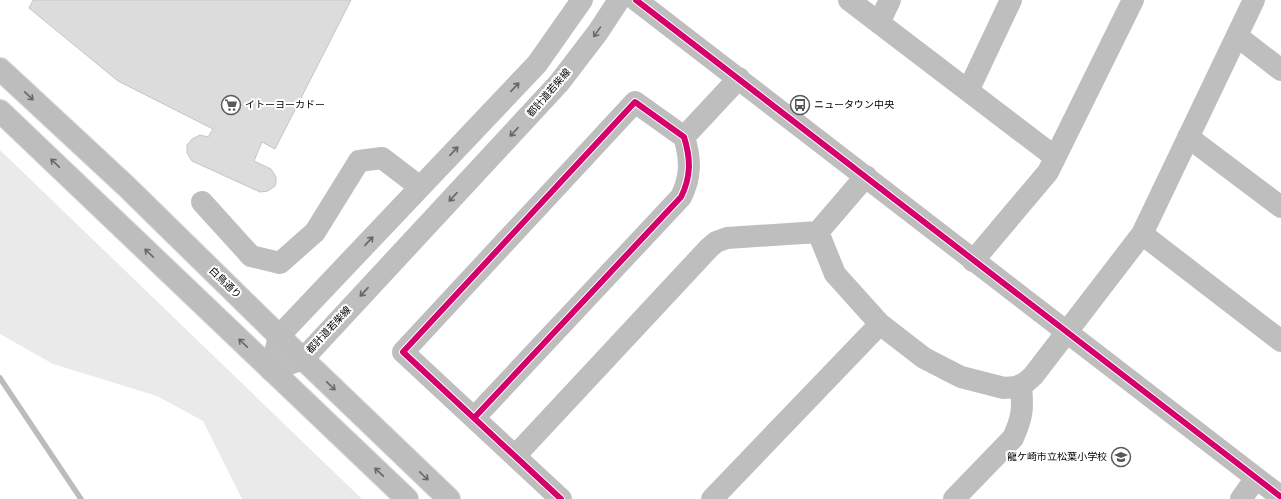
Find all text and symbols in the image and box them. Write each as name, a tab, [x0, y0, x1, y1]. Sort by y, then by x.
one-way arrow	[593, 27, 602, 38]
street label: 都計道若柴線	[525, 66, 573, 120]
one-way arrow	[510, 82, 520, 92]
one-way arrow	[23, 91, 33, 100]
supermarket icon: イトーヨーカドー	[220, 94, 242, 116]
bus stop icon: ニュータウン中央	[789, 94, 811, 116]
place label: イトーヨーカドー	[245, 99, 325, 111]
place label: ニュータウン中央	[814, 99, 895, 111]
one-way arrow	[509, 127, 519, 137]
one-way arrow	[450, 146, 459, 156]
one-way arrow	[50, 158, 60, 168]
one-way arrow	[448, 192, 458, 202]
one-way arrow	[364, 236, 374, 246]
one-way arrow	[144, 248, 154, 258]
street label: 白鳥通り	[206, 265, 244, 301]
one-way arrow	[360, 287, 369, 297]
street label: 都計道若柴線	[304, 304, 354, 356]
one-way arrow	[238, 338, 248, 348]
one-way arrow	[326, 381, 336, 390]
school or university icon: 龍ケ崎市立松葉小学校	[1110, 446, 1132, 468]
place label: 龍ケ崎市立松葉小学校	[1007, 451, 1107, 463]
one-way arrow	[374, 467, 384, 477]
one-way arrow	[419, 471, 430, 480]

